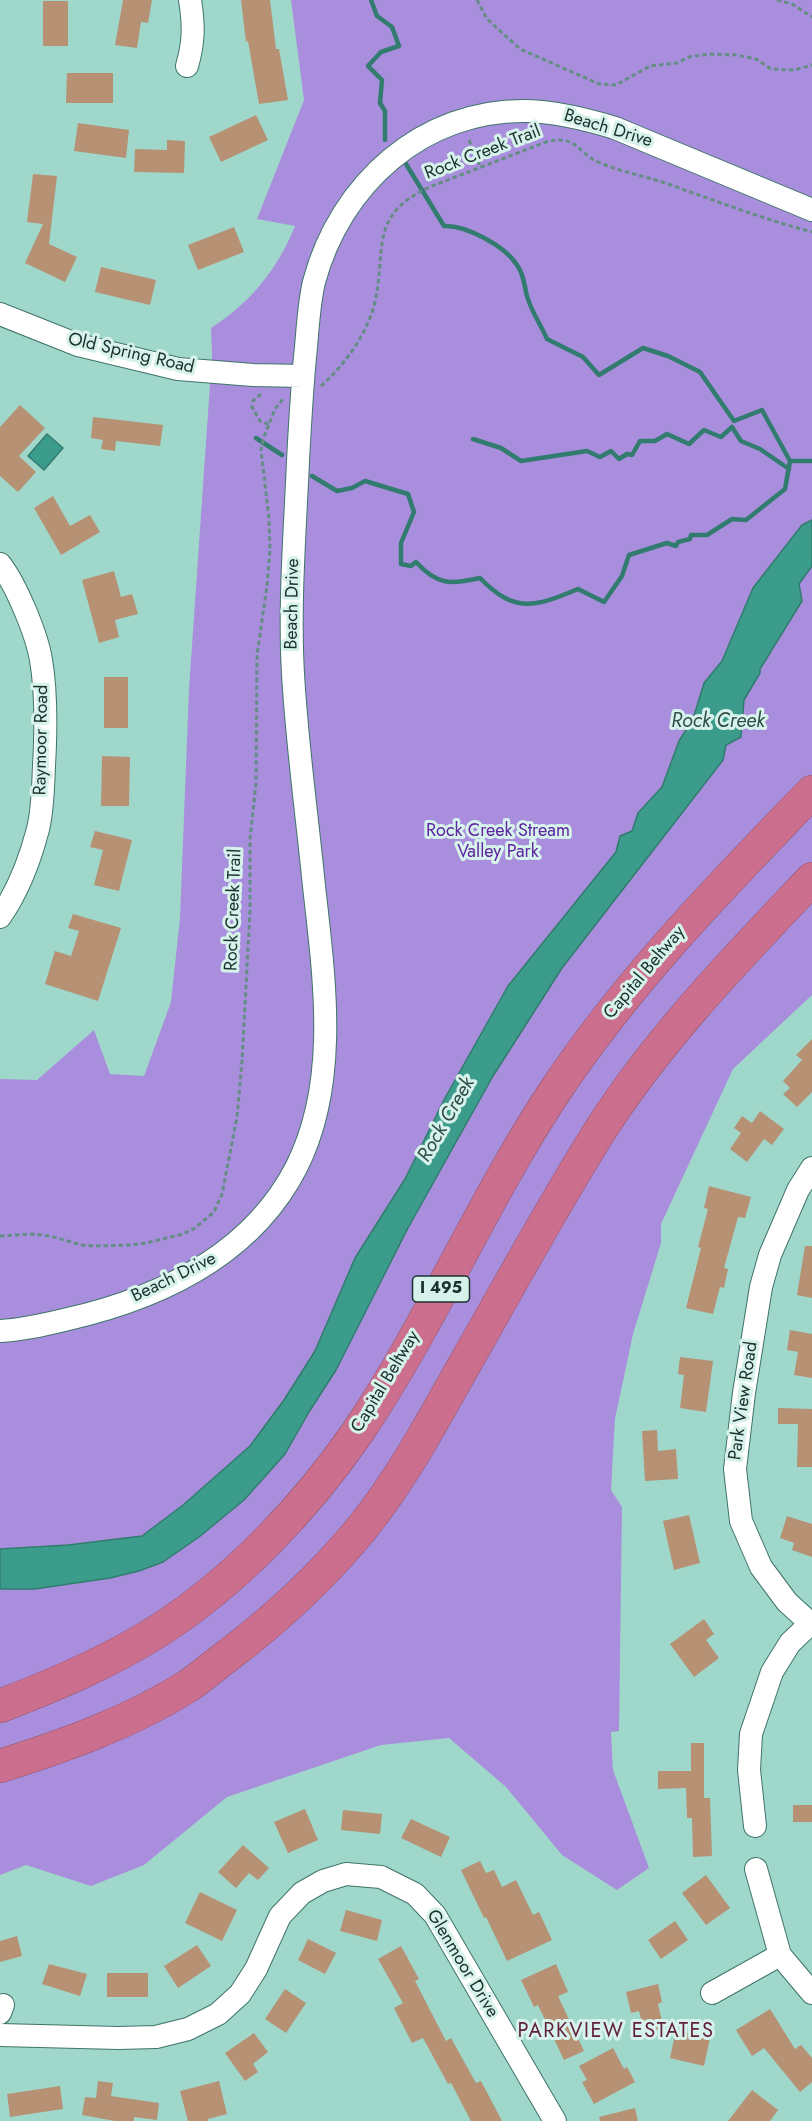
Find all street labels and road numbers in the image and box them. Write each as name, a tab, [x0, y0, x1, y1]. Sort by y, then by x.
street label: Beach Drive	[561, 105, 655, 153]
street label: Rock Creek Trail	[422, 121, 544, 185]
street label: Old Spring Road	[66, 329, 196, 379]
street label: Beach Drive	[281, 558, 305, 650]
street label: Raymoor Road	[30, 684, 54, 796]
street label: Rock Creek Trail	[221, 848, 247, 972]
street label: Capital Beltway	[600, 922, 690, 1024]
street label: Beach Drive	[128, 1248, 220, 1308]
road number: I 495	[412, 1276, 470, 1302]
street label: Capital Beltway	[347, 1327, 425, 1437]
street label: Park View Road	[725, 1340, 763, 1462]
street label: Glenmoor Drive	[421, 1906, 503, 2022]

